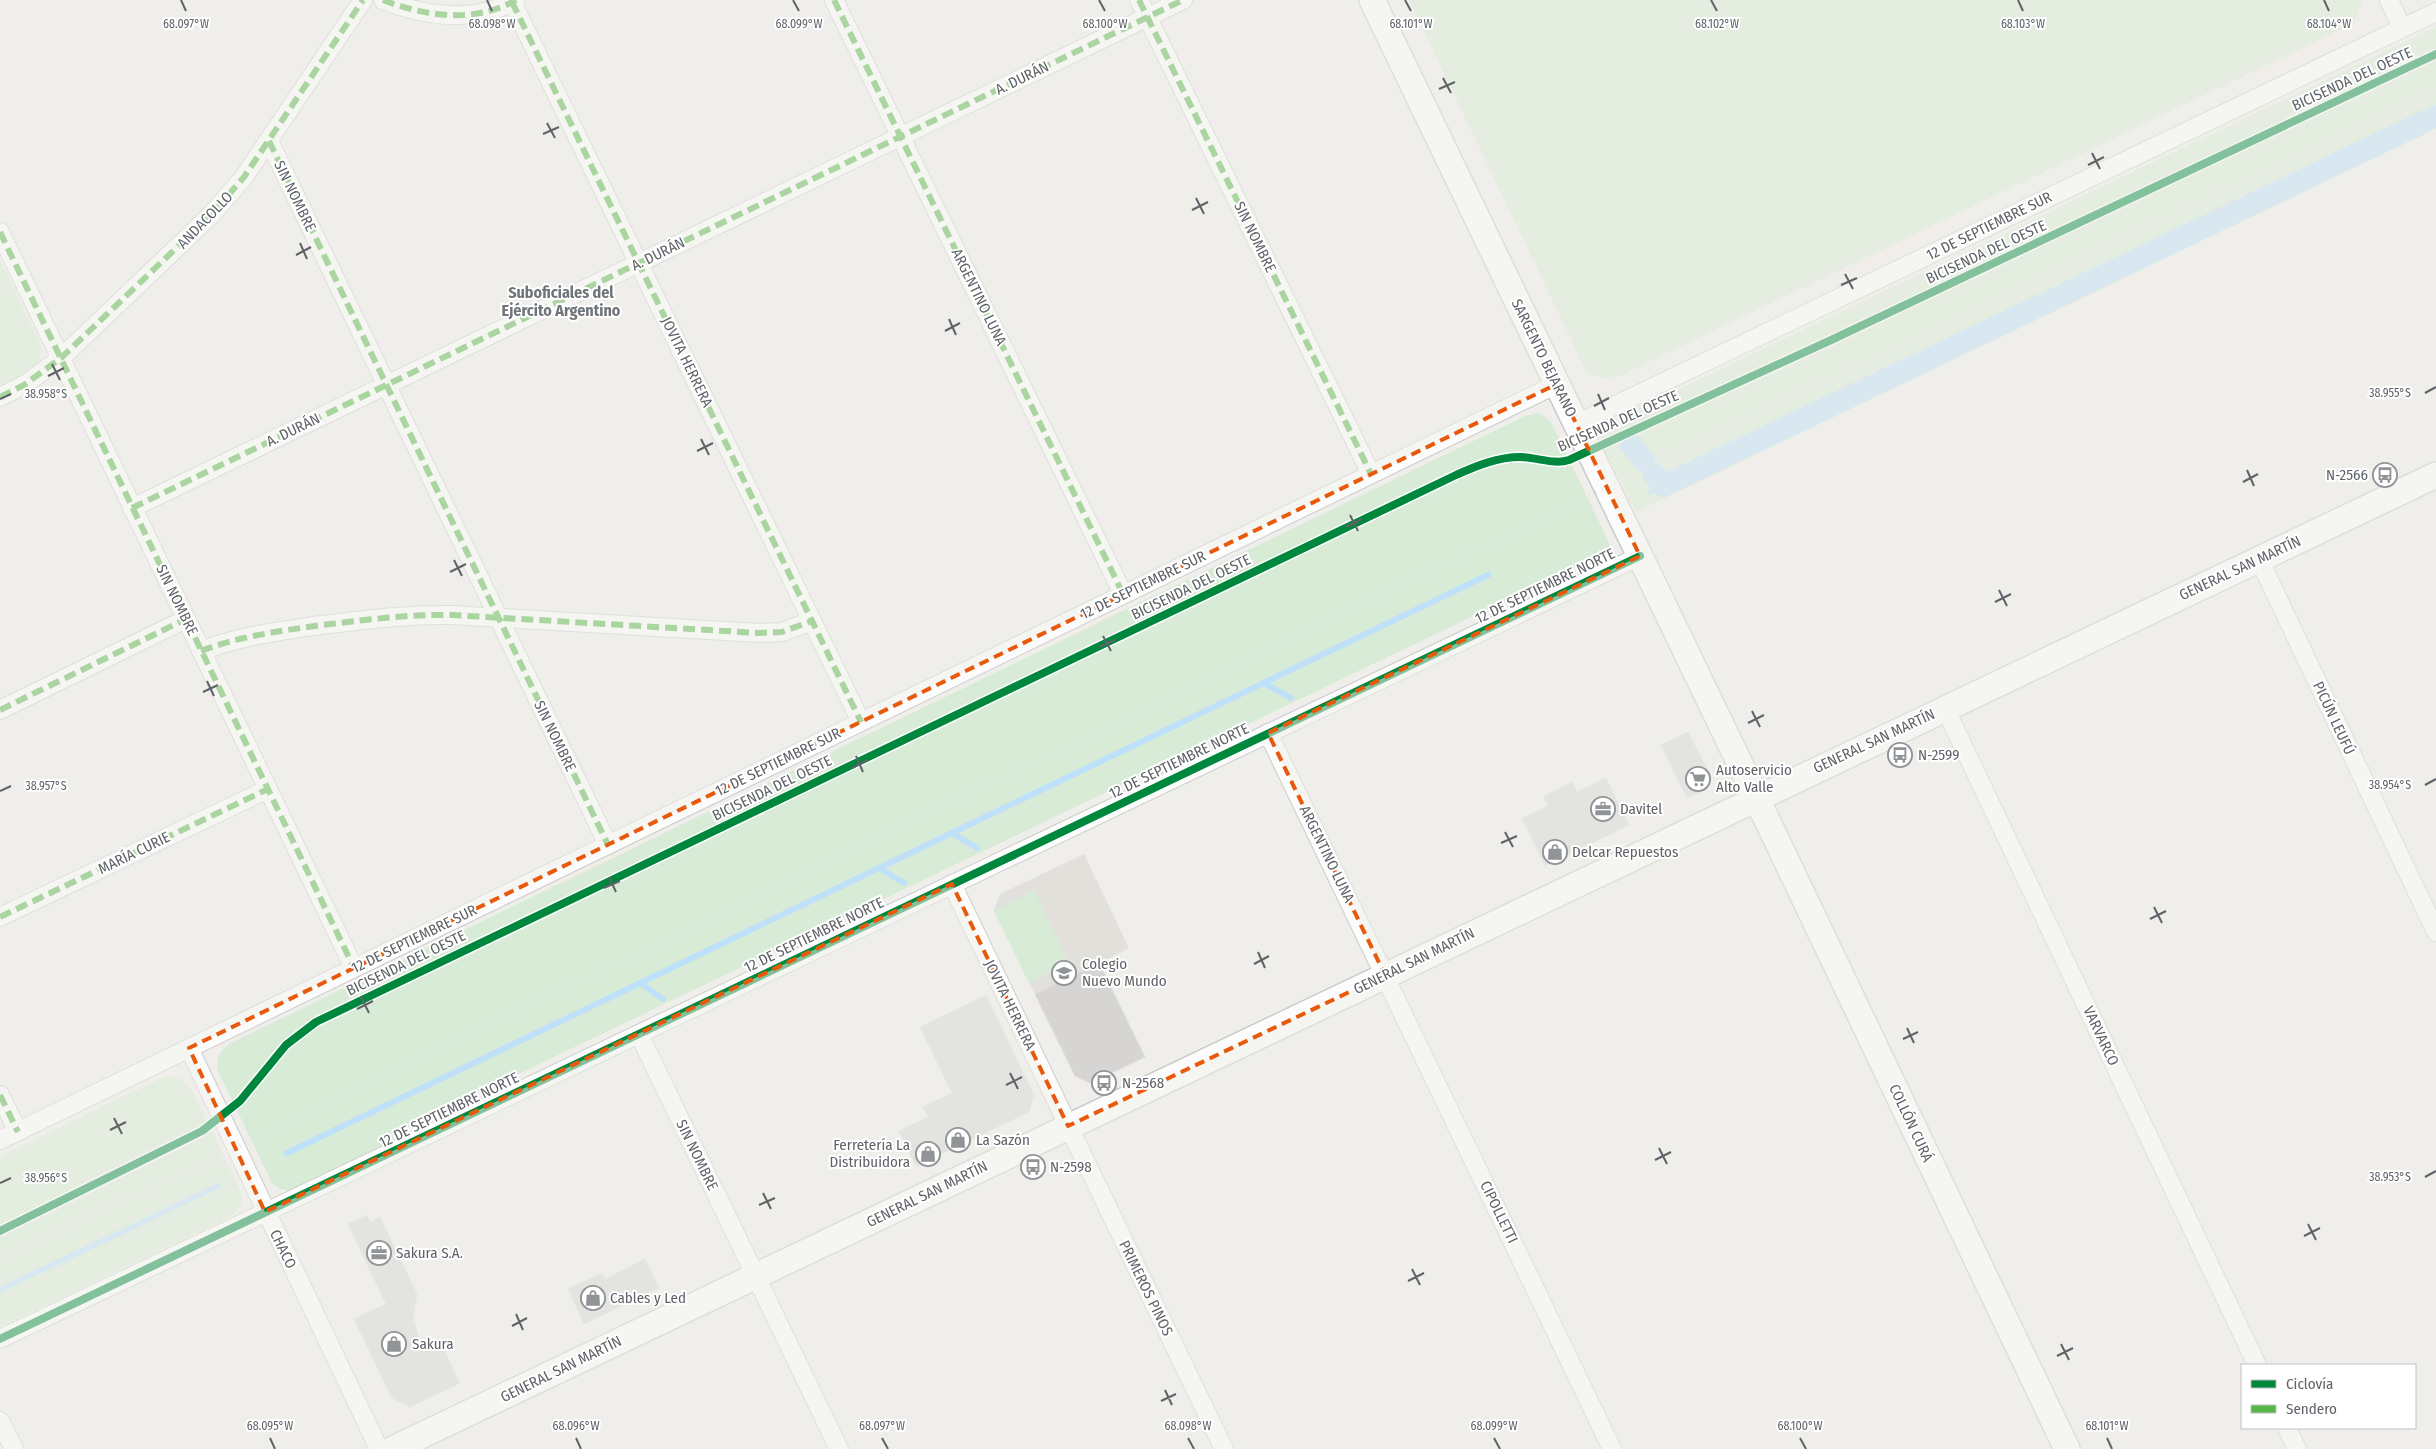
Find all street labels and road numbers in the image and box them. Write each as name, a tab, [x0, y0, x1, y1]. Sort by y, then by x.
street label: BICISENDA DEL OESTE	[2289, 43, 2415, 115]
street label: A. DURÁN	[992, 57, 1052, 99]
street label: SIN NOMBRE	[270, 158, 320, 234]
street label: ANDACOLLO	[173, 188, 237, 252]
street label: 12 DE SEPTIEMBRE SUR	[1923, 188, 2055, 264]
street label: SIN NOMBRE	[1230, 199, 1280, 275]
street label: BICISENDA DEL OESTE	[1923, 216, 2049, 288]
street label: A. DURÁN	[628, 233, 688, 275]
street label: ARGENTINO LUNA	[948, 246, 1010, 349]
street label: SARGENTO BEJARANO	[1508, 296, 1580, 420]
street label: JOVITA HERRERA	[657, 314, 717, 410]
street label: BICISENDA DEL OESTE	[1555, 386, 1681, 456]
street label: A. DURÁN	[263, 409, 323, 451]
street label: GENERAL SAN MARTÍN	[2176, 532, 2304, 604]
street label: 12 DE SEPTIEMBRE NORTE	[1472, 544, 1618, 628]
street label: 12 DE SEPTIEMBRE SUR	[1077, 547, 1209, 623]
street label: BICISENDA DEL OESTE	[1128, 550, 1254, 624]
street label: SIN NOMBRE	[152, 562, 202, 638]
street label: PICÚN LEUFÚ	[2309, 679, 2359, 757]
street label: SIN NOMBRE	[530, 698, 580, 774]
street label: GENERAL SAN MARTÍN	[1810, 705, 1938, 777]
street label: 12 DE SEPTIEMBRE NORTE	[1106, 719, 1252, 803]
street label: 12 DE SEPTIEMBRE SUR	[712, 724, 844, 800]
street label: BICISENDA DEL OESTE	[709, 751, 835, 825]
street label: ARGENTINO LUNA	[1296, 803, 1358, 906]
street label: MARÍA CURIE	[95, 828, 173, 878]
street label: 12 DE SEPTIEMBRE NORTE	[741, 893, 887, 977]
street label: 12 DE SEPTIEMBRE SUR	[348, 901, 480, 977]
street label: GENERAL SAN MARTÍN	[1351, 924, 1477, 998]
street label: BICISENDA DEL OESTE	[343, 926, 469, 1000]
street label: JOVITA HERRERA	[980, 957, 1040, 1053]
street label: VARVARCO	[2079, 1003, 2123, 1069]
street label: 12 DE SEPTIEMBRE NORTE	[376, 1068, 522, 1152]
street label: COLLÓN CURÁ	[1885, 1081, 1937, 1165]
street label: SIN NOMBRE	[672, 1117, 722, 1193]
street label: GENERAL SAN MARTÍN	[864, 1157, 990, 1231]
street label: CIPOLLETTI	[1476, 1178, 1522, 1246]
street label: CHACO	[266, 1227, 300, 1271]
street label: PRIMEROS PINOS	[1115, 1237, 1177, 1339]
street label: GENERAL SAN MARTÍN	[498, 1332, 624, 1406]

